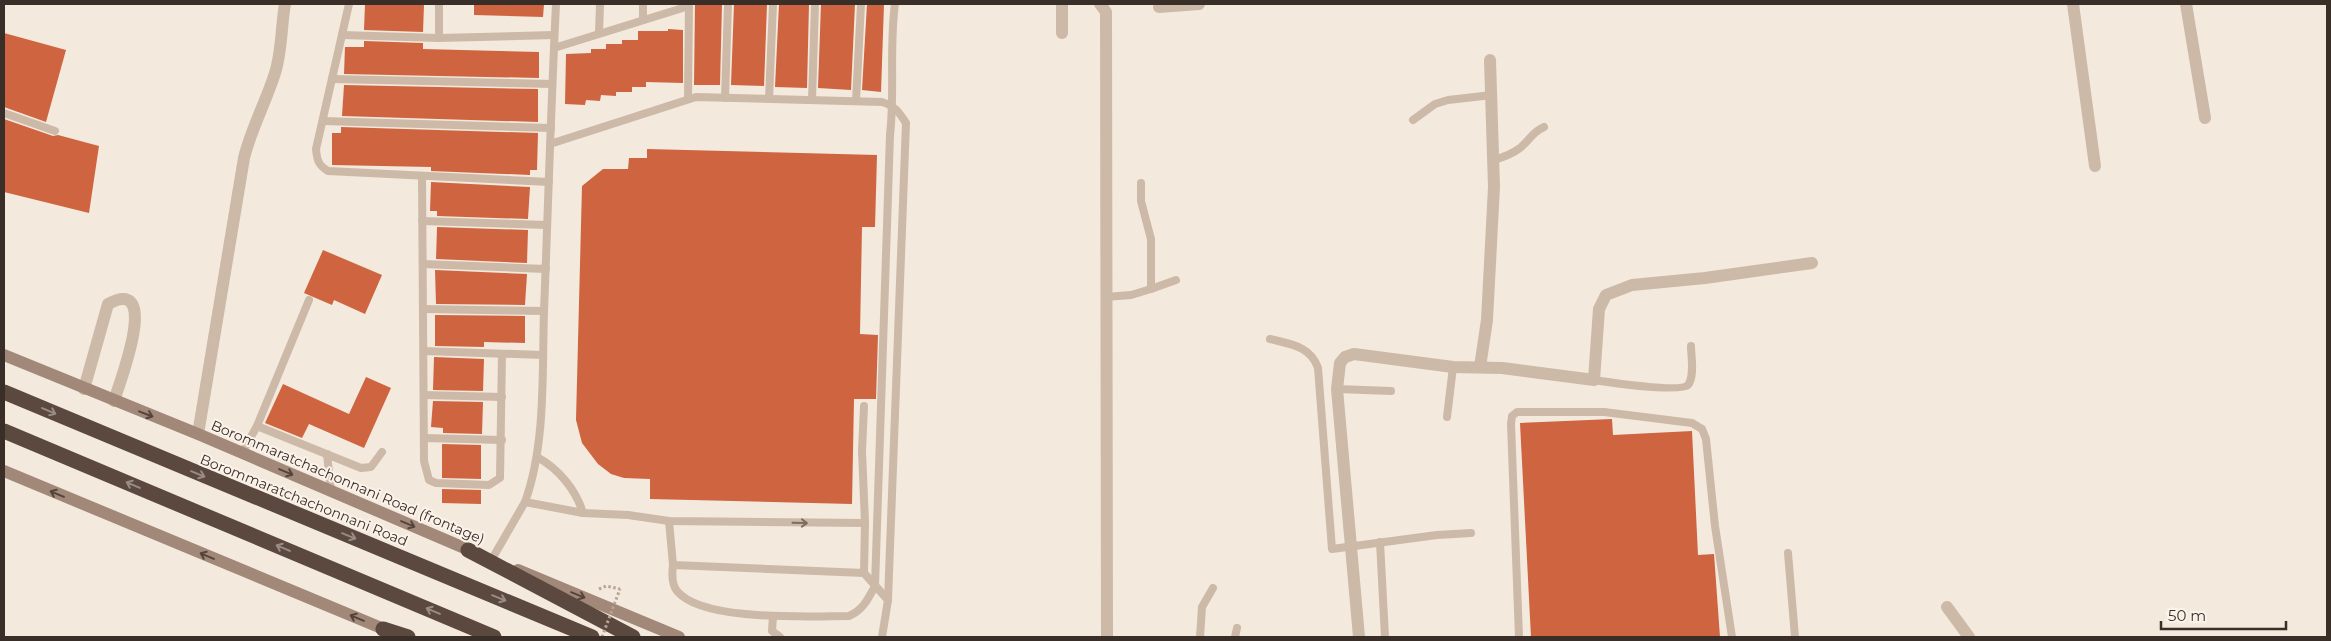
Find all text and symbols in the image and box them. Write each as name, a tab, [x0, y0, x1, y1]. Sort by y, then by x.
one-way arrow	[41, 406, 56, 416]
one-way arrow	[138, 410, 153, 419]
street label: Borommaratchachonnani Road (frontage)	[209, 417, 487, 547]
street label: Borommaratchachonnani Road	[198, 451, 410, 549]
one-way arrow	[278, 467, 293, 477]
one-way arrow	[191, 470, 206, 479]
one-way arrow	[126, 480, 141, 489]
one-way arrow	[50, 488, 65, 498]
one-way arrow	[792, 518, 808, 528]
one-way arrow	[400, 520, 415, 529]
one-way arrow	[341, 531, 356, 541]
one-way arrow	[276, 543, 291, 552]
one-way arrow	[200, 551, 215, 560]
one-way arrow	[570, 590, 585, 600]
one-way arrow	[491, 593, 506, 603]
scale bar	[2161, 598, 2286, 630]
one-way arrow	[426, 606, 441, 616]
text: 50 m	[2168, 606, 2206, 625]
one-way arrow	[350, 613, 365, 623]

